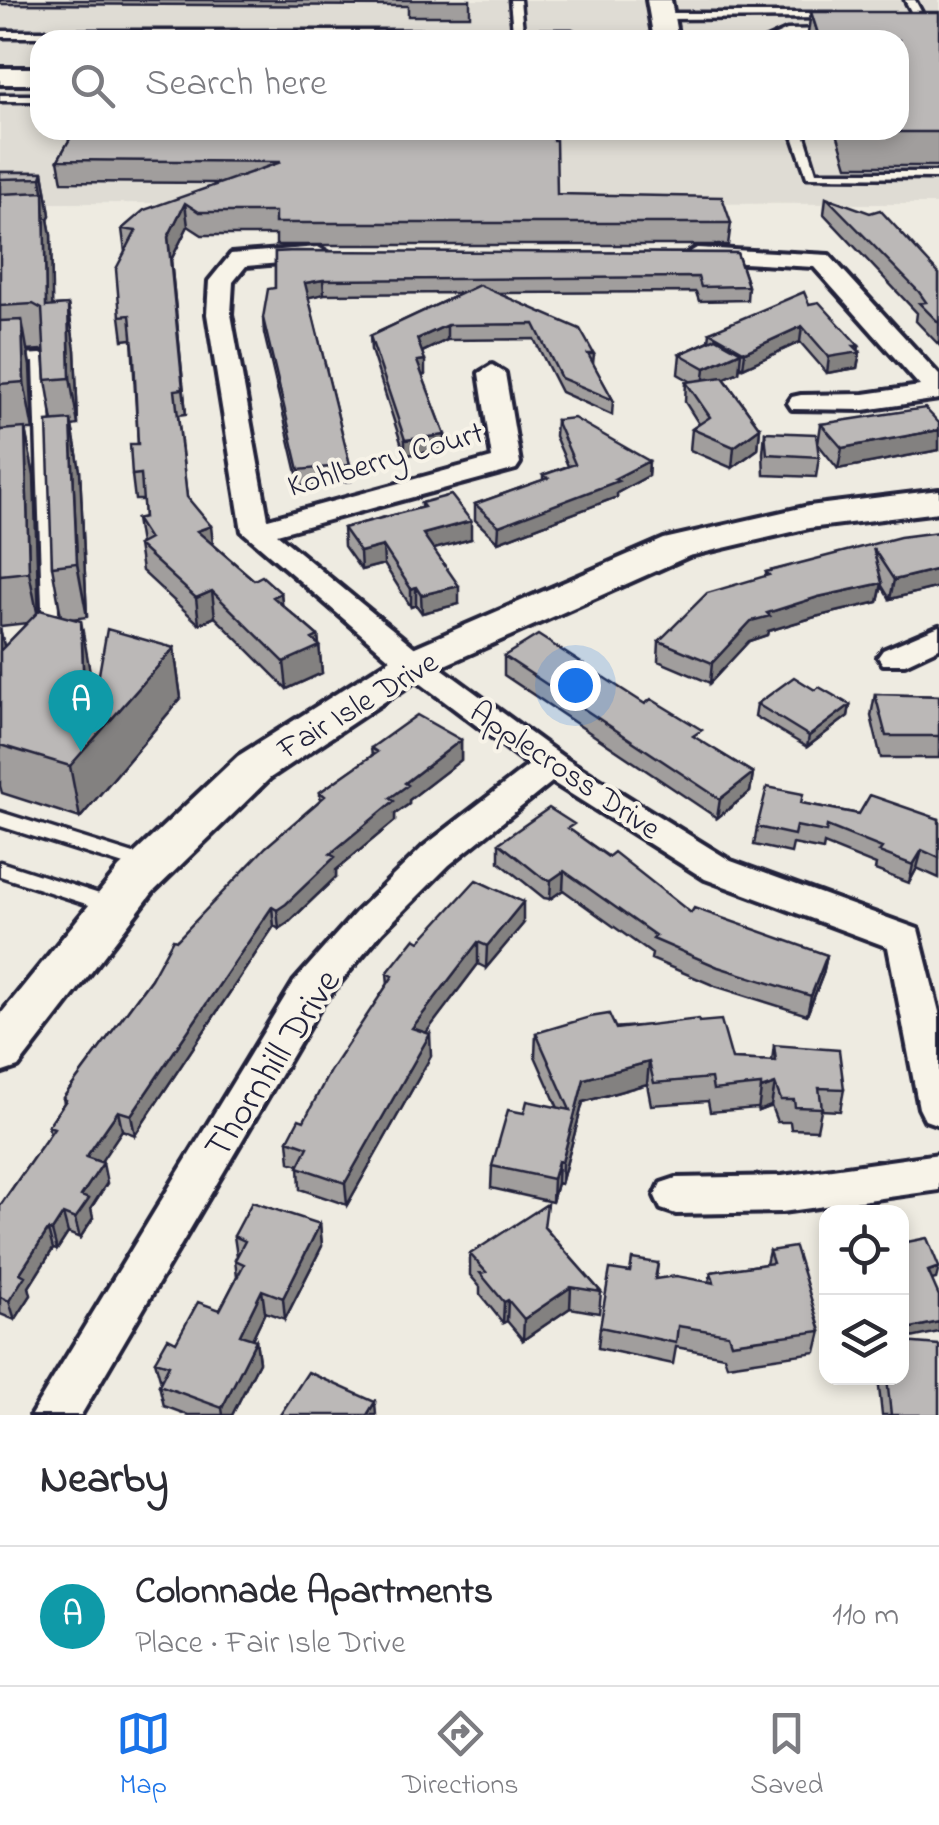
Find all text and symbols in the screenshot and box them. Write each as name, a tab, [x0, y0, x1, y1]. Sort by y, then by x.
search box	[30, 30, 909, 140]
text: Search here	[145, 57, 327, 113]
icon: search	[65, 58, 120, 113]
street label: Kohlberry Court	[283, 411, 490, 512]
street label: Fair Isle Drive	[269, 640, 449, 774]
your location	[550, 660, 601, 711]
pin: A	[48, 670, 114, 752]
street label: Applecross Drive	[459, 691, 670, 854]
street label: Thornhill Drive	[192, 958, 357, 1171]
map controls	[819, 1205, 909, 1385]
button: locate	[819, 1205, 909, 1295]
button: layers	[819, 1295, 909, 1385]
text: Nearby	[40, 1450, 168, 1511]
text: Colonnade Apartments	[135, 1565, 493, 1621]
text: A	[63, 1593, 82, 1640]
text: 110 m	[832, 1593, 899, 1640]
text: Place · Fair Isle Drive	[135, 1621, 406, 1668]
tab: Map	[116, 1706, 171, 1807]
tab: Directions	[402, 1706, 519, 1807]
tab: Saved	[750, 1706, 823, 1807]

